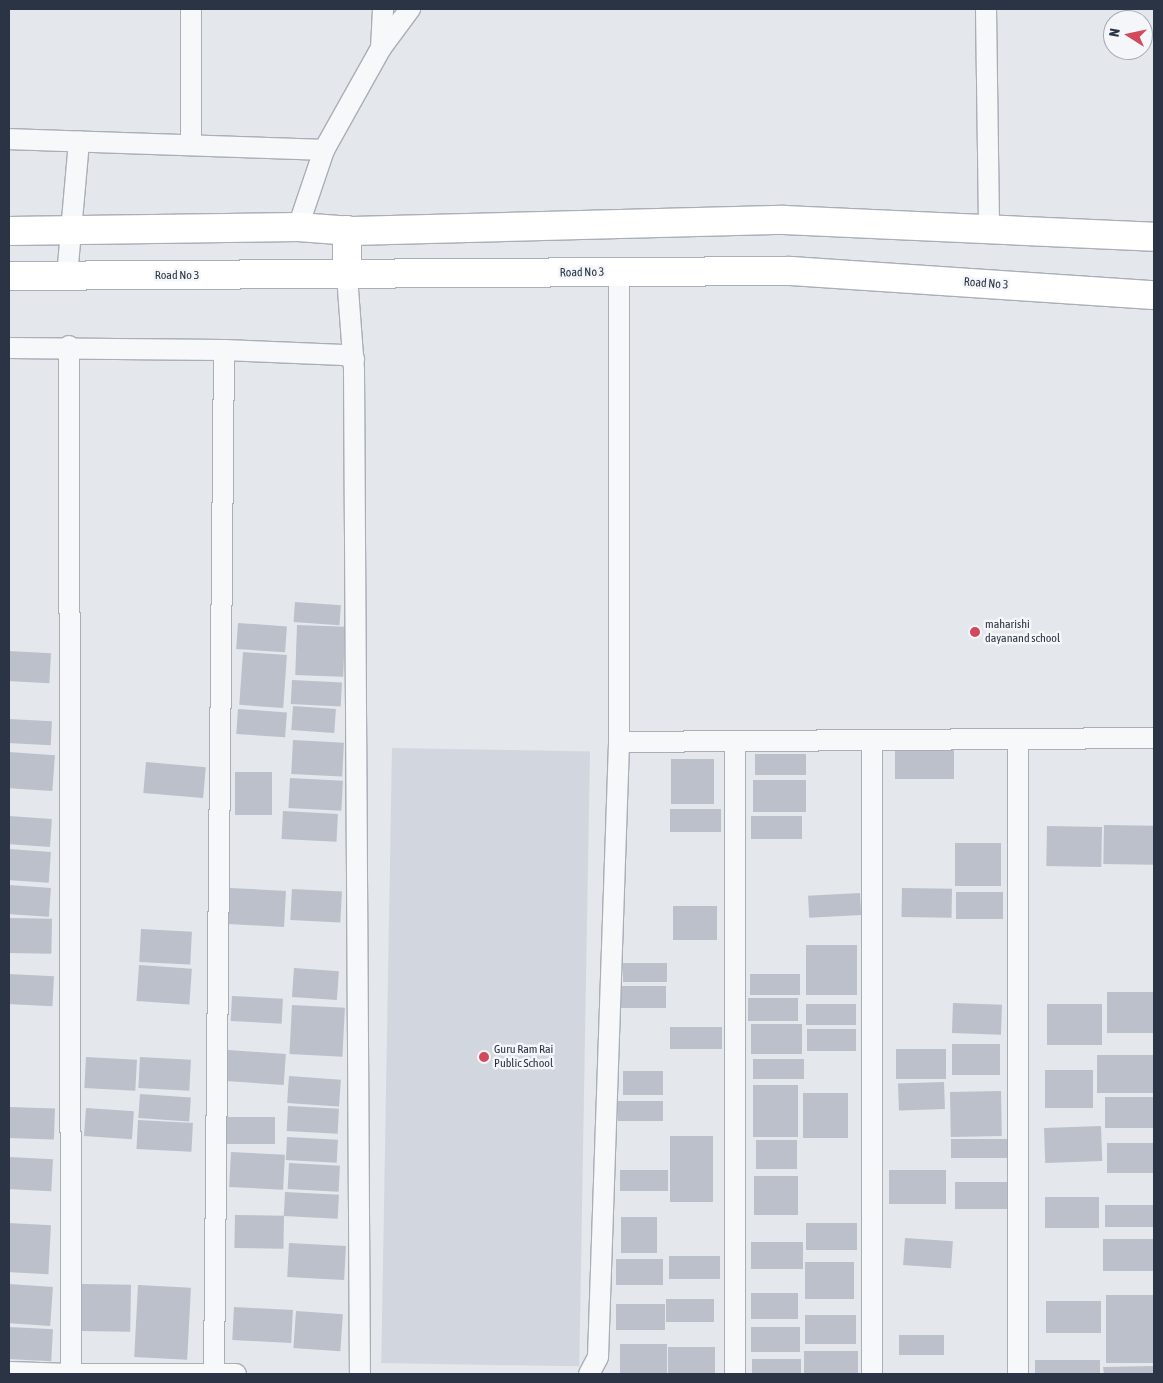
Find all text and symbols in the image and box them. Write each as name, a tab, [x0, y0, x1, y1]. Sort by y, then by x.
north arrow	[1103, 10, 1153, 60]
text: N	[1106, 27, 1123, 38]
street label: Road No 3	[560, 265, 604, 281]
street label: Road No 3	[155, 269, 199, 283]
street label: Road No 3	[963, 275, 1009, 293]
place label: maharishi dayanand school	[985, 618, 1060, 646]
marker: maharishi dayanand school	[969, 626, 981, 638]
place label: Guru Ram Rai Public School	[494, 1043, 553, 1071]
marker: Guru Ram Rai Public School	[478, 1051, 490, 1063]

